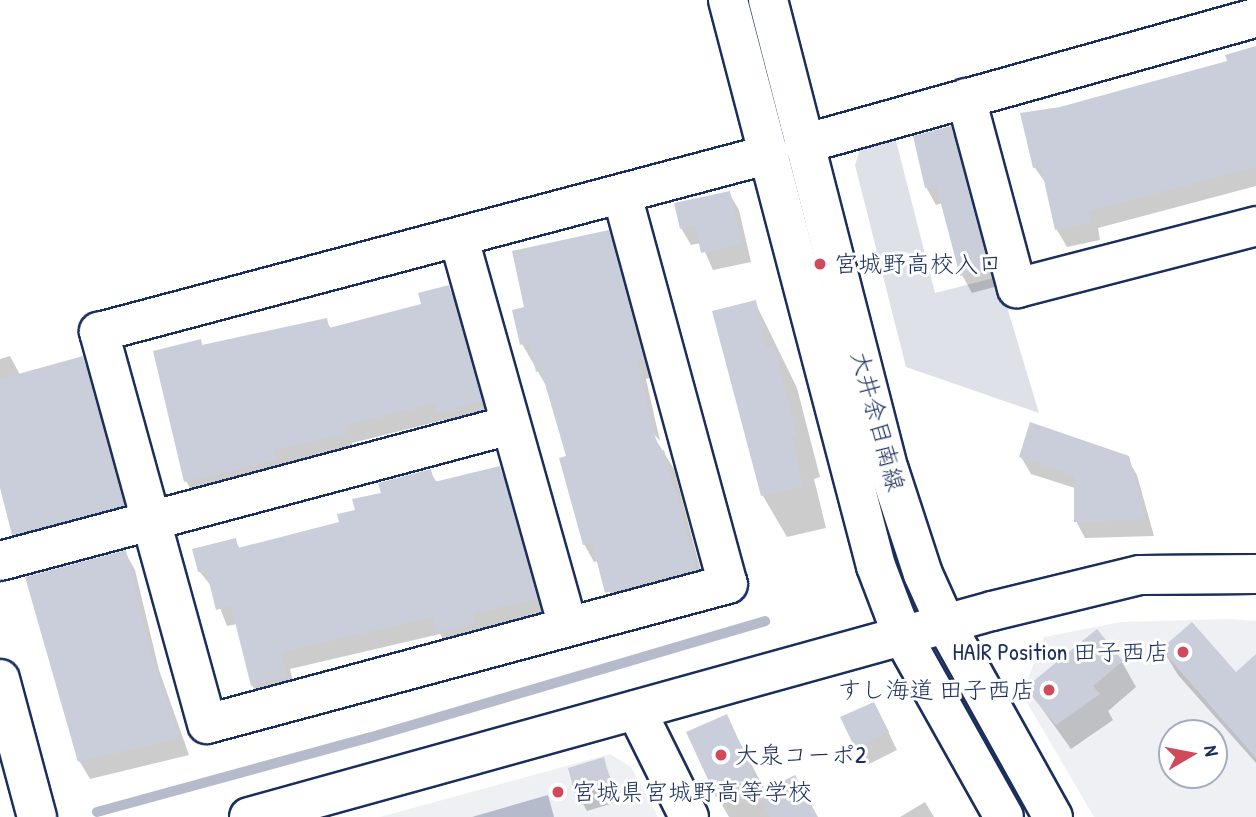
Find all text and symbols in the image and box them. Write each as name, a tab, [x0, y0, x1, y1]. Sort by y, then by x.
place label: 宮城野高校入口	[834, 250, 1002, 278]
marker: 宮城野高校入口	[812, 256, 828, 272]
street label: 大井余目南線	[845, 348, 911, 494]
place label: HAIR Position 田子西店	[952, 638, 1169, 666]
marker: HAIR Position 田子西店	[1175, 644, 1191, 660]
place label: すし海道 田子西店	[837, 676, 1035, 704]
marker: すし海道 田子西店	[1041, 682, 1057, 698]
north arrow	[1158, 719, 1228, 789]
place label: 大泉コーポ2	[735, 741, 866, 769]
text: N	[1198, 743, 1225, 758]
marker: 大泉コーポ2	[713, 747, 729, 763]
place label: 宮城県宮城野高等学校	[572, 778, 812, 806]
marker: 宮城県宮城野高等学校	[550, 784, 566, 800]

